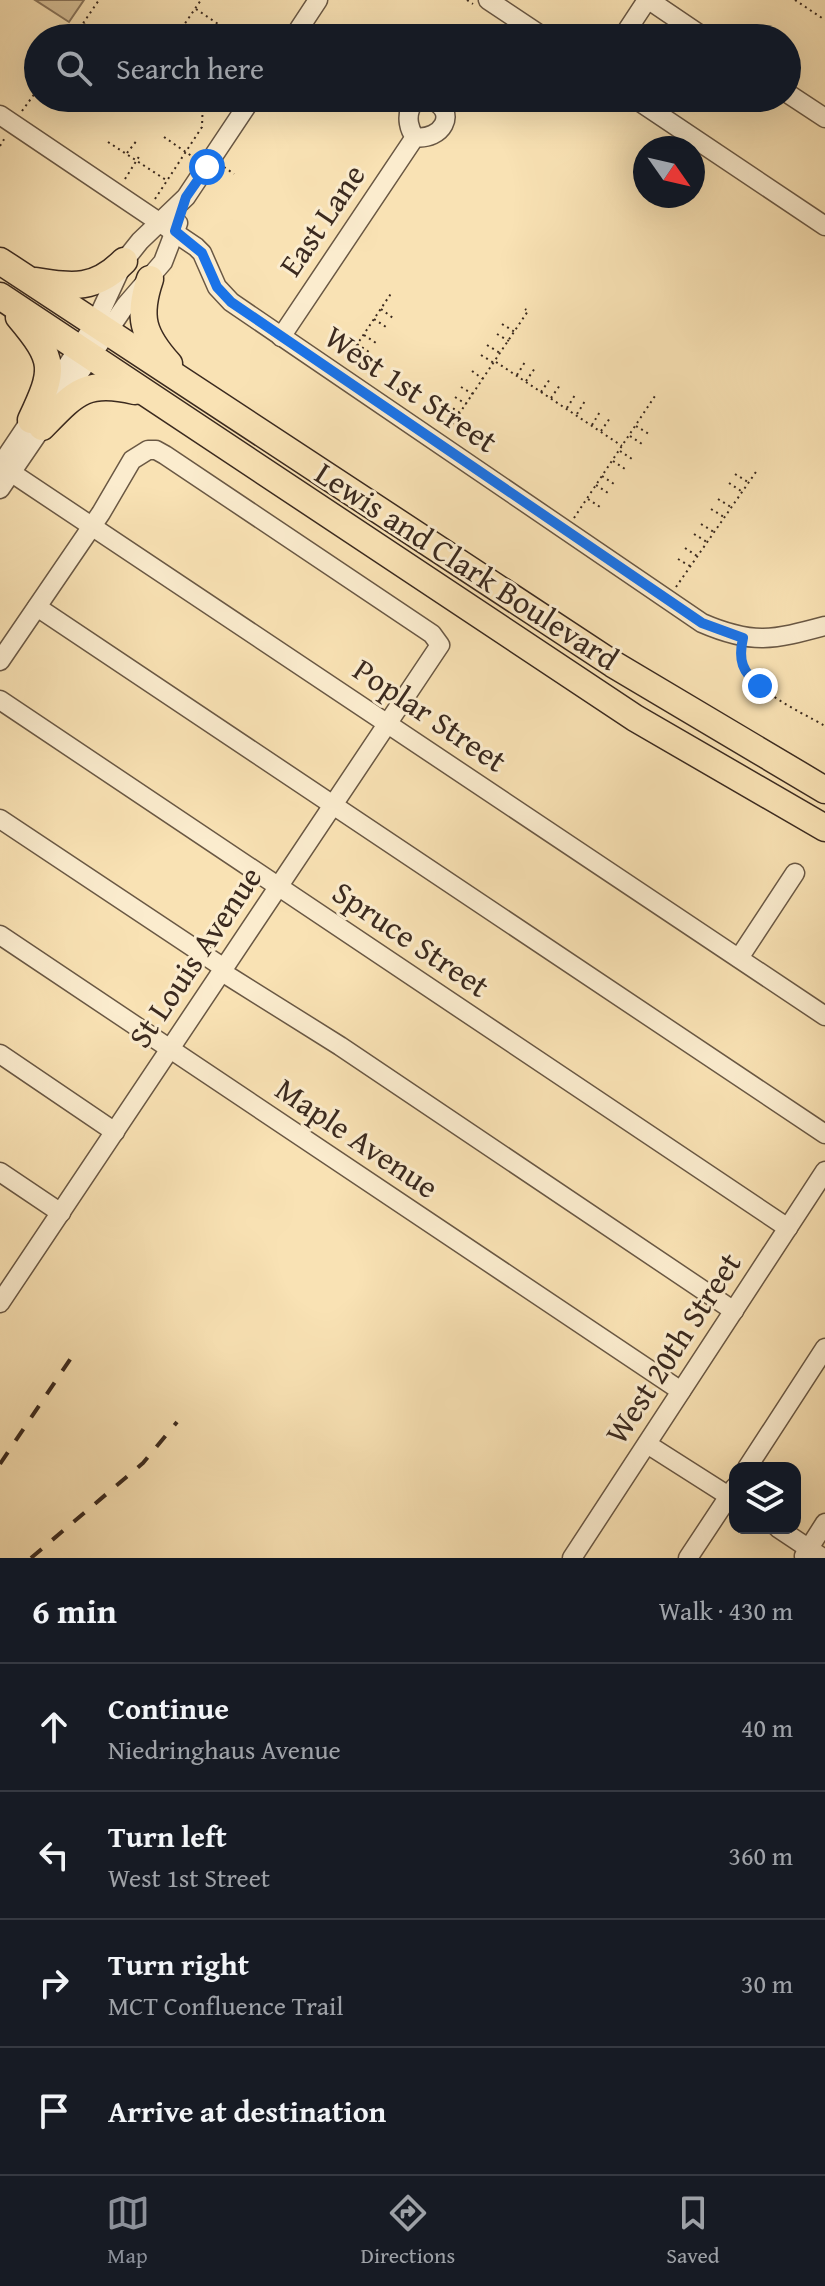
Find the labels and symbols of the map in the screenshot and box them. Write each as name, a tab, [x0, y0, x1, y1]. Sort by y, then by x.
north arrow	[633, 136, 705, 208]
route start	[189, 149, 225, 185]
street label: East Lane	[267, 154, 376, 285]
street label: West 1st Street	[315, 313, 507, 464]
street label: Lewis and Clark Boulevard	[306, 450, 628, 682]
street label: Poplar Street	[344, 646, 516, 783]
route end	[742, 668, 778, 704]
street label: St Louis Avenue	[116, 856, 273, 1057]
street label: Spruce Street	[323, 869, 499, 1009]
street label: Maple Avenue	[266, 1066, 448, 1210]
street label: West 20th Street	[593, 1243, 752, 1453]

